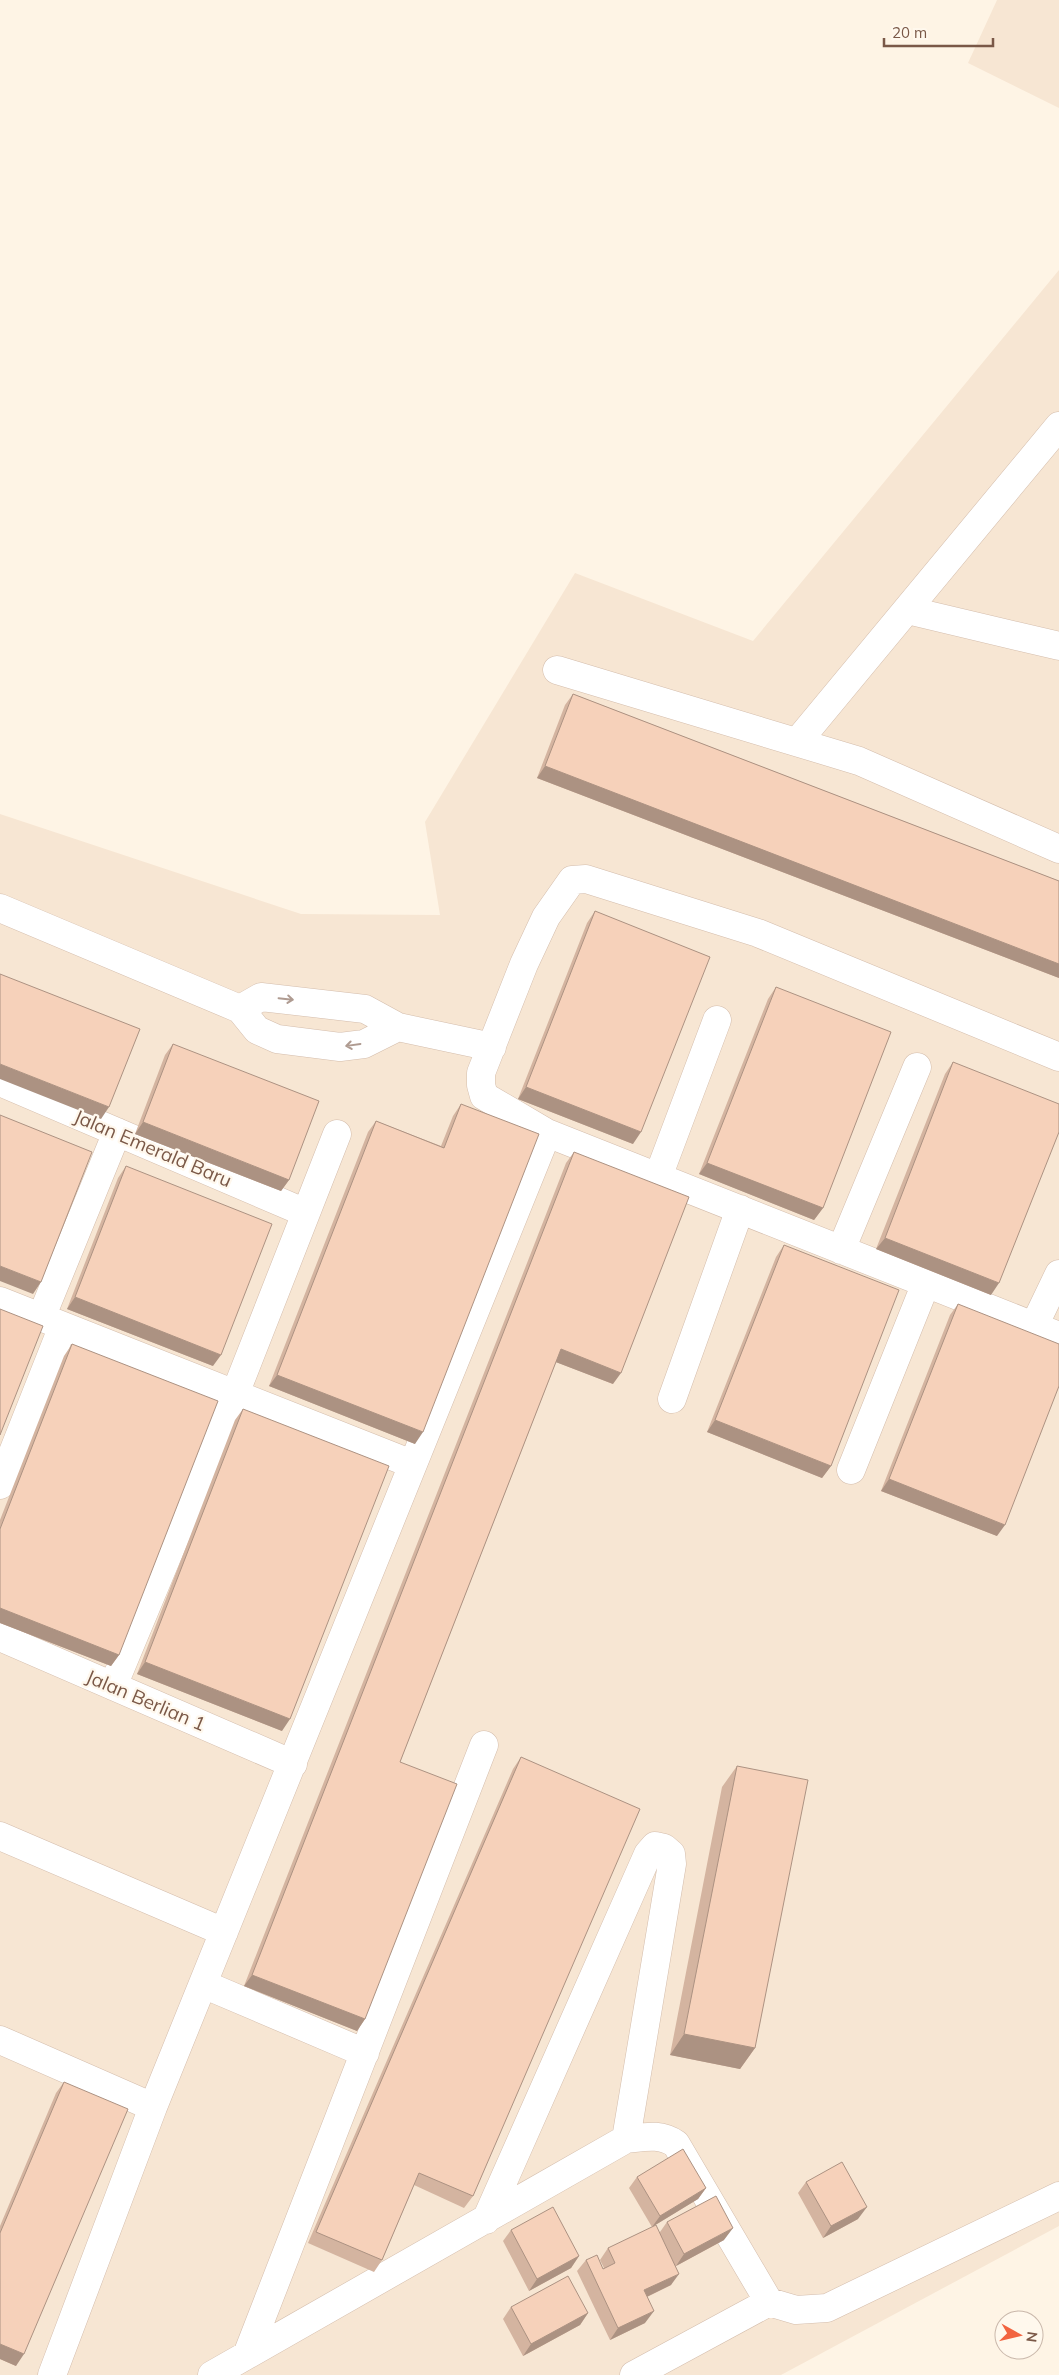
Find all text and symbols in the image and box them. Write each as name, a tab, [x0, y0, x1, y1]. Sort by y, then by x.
scale bar	[884, 15, 993, 47]
text: 20 m	[892, 23, 927, 42]
one-way arrow	[277, 994, 293, 1004]
one-way arrow	[345, 1040, 361, 1050]
street label: Jalan Emerald Baru	[70, 1104, 236, 1192]
street label: Jalan Berlian 1	[83, 1664, 209, 1736]
north arrow	[994, 2310, 1044, 2360]
text: N	[1022, 2330, 1042, 2343]

